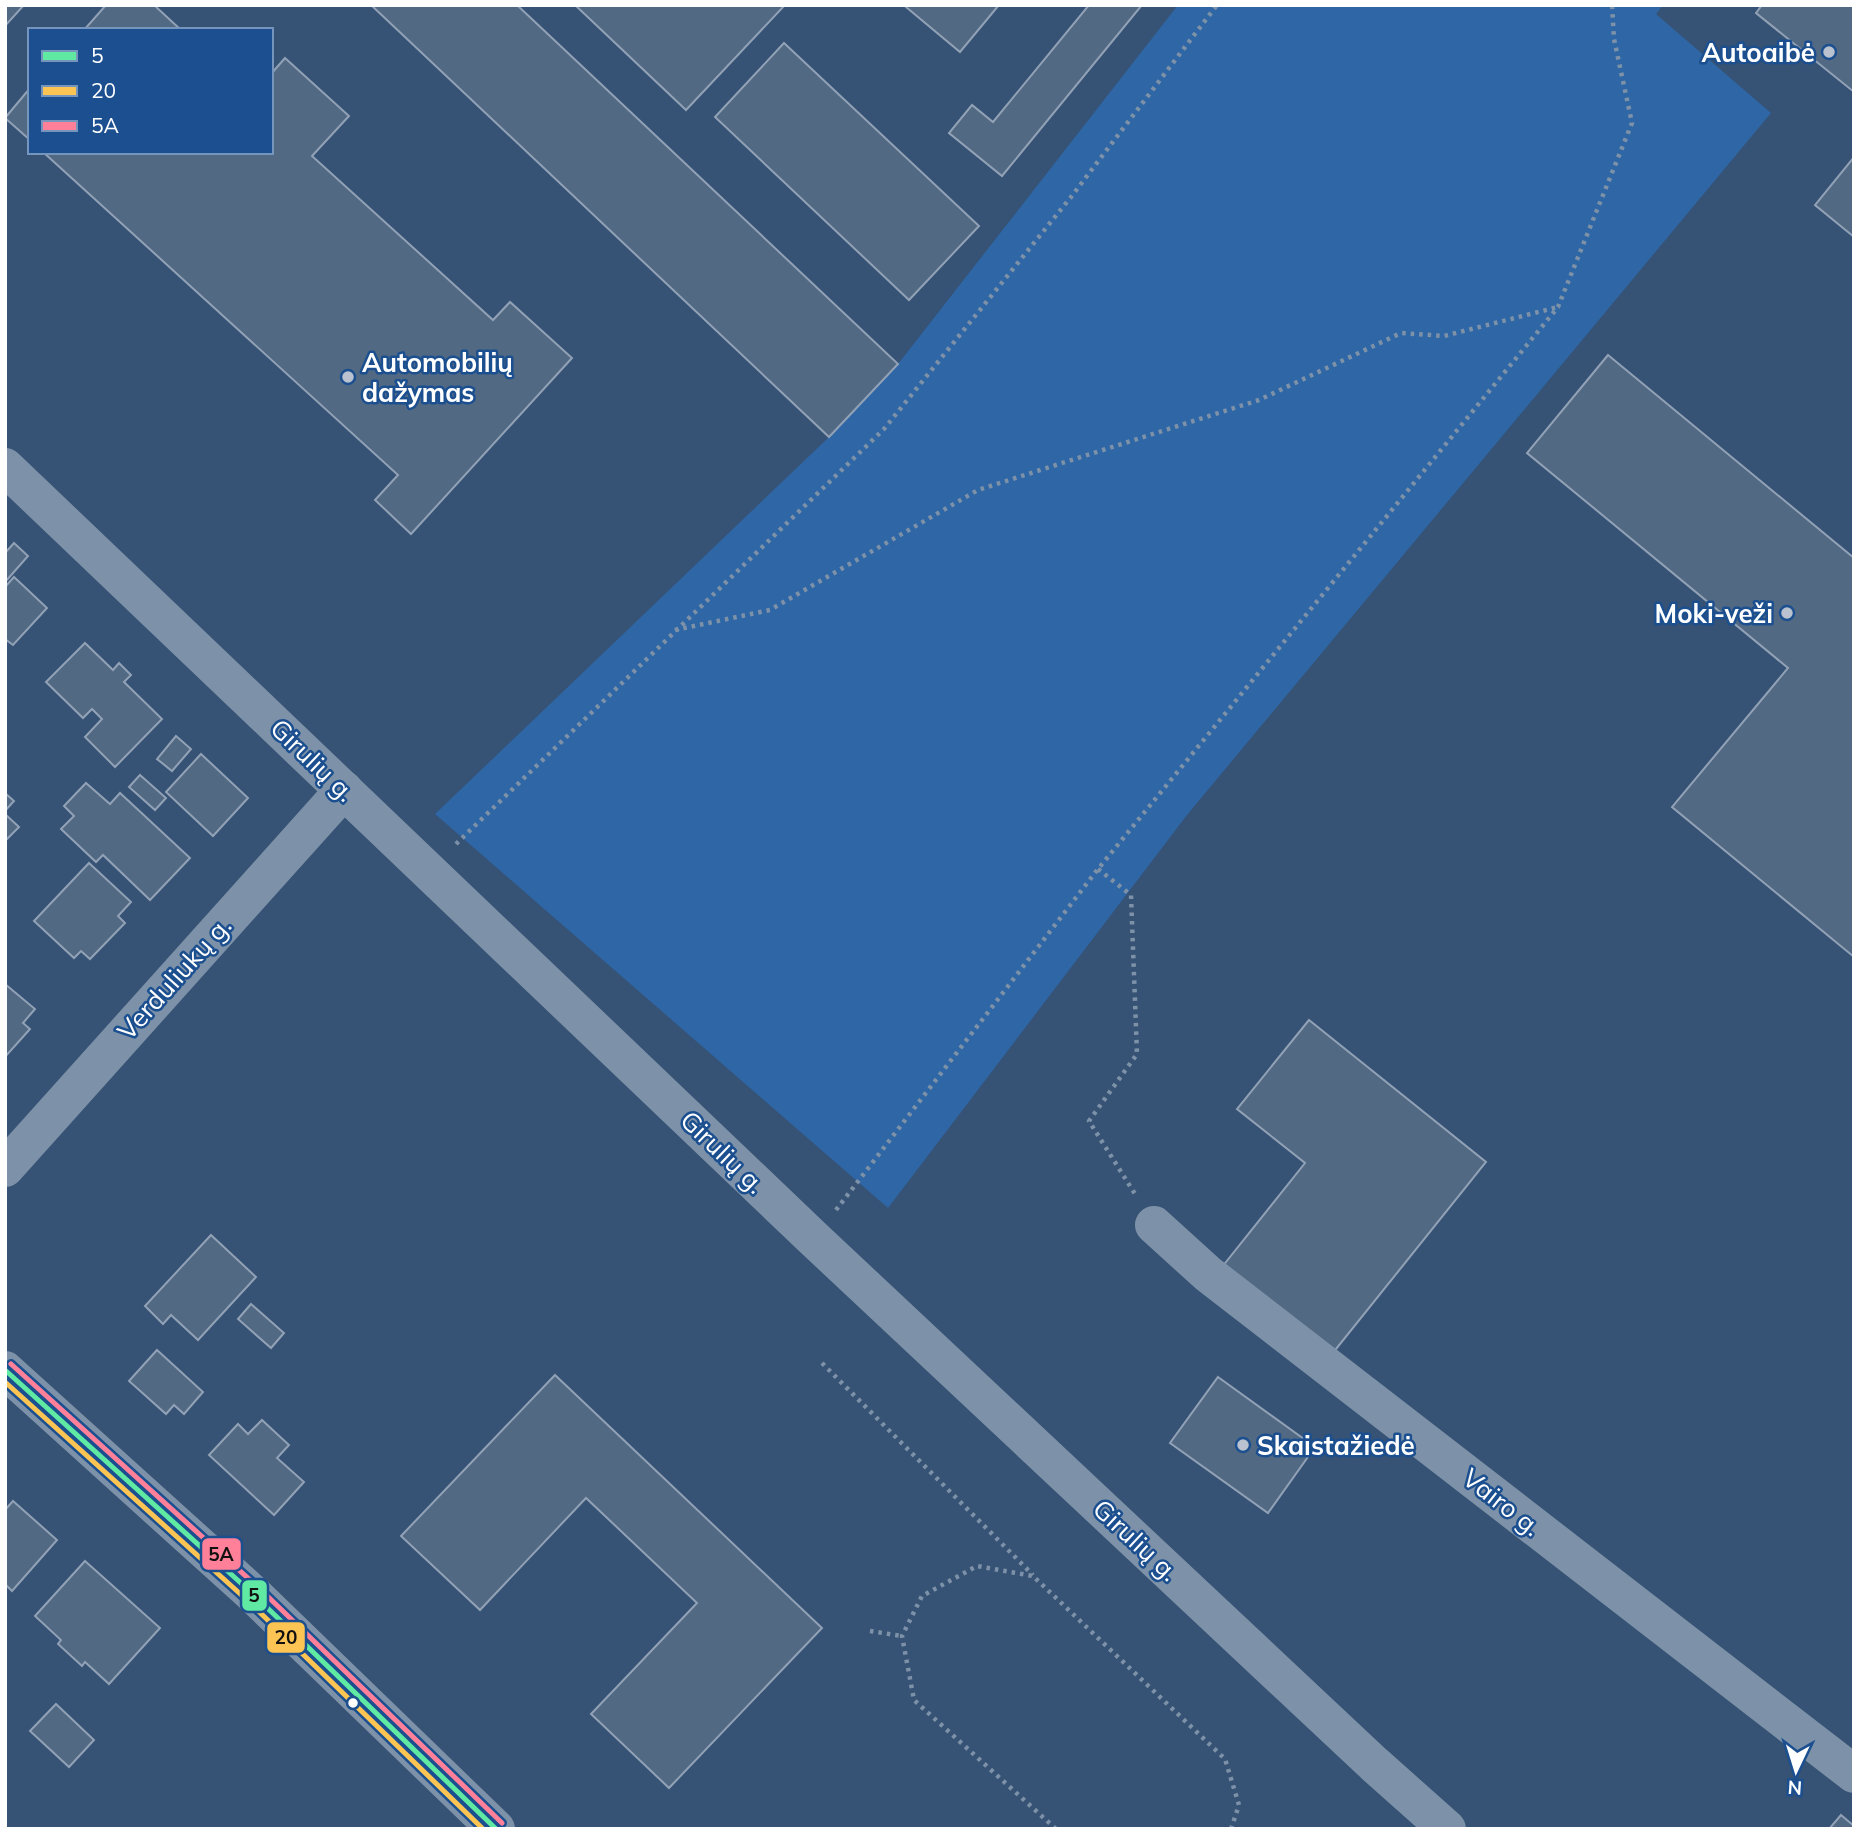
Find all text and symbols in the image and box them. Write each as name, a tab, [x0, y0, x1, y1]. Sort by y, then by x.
legend	[28, 28, 273, 154]
place label: Autoaibė	[1702, 36, 1815, 69]
text: 5	[91, 42, 104, 68]
marker: Autoaibė	[1821, 44, 1837, 60]
text: 20	[91, 77, 116, 103]
text: 5A	[91, 112, 120, 138]
place label: Automobilių dažymas	[362, 346, 513, 409]
marker: Automobilių dažymas	[340, 369, 356, 385]
place label: Moki-veži	[1655, 597, 1773, 630]
marker: Moki-veži	[1779, 605, 1795, 621]
street label: Girulių g.	[264, 712, 362, 808]
street label: Verduliukų g.	[110, 909, 238, 1047]
street label: Girulių g.	[674, 1104, 772, 1200]
place label: Skaistažiedė	[1257, 1429, 1415, 1462]
marker: Skaistažiedė	[1235, 1437, 1251, 1453]
street label: Vairo g.	[1456, 1461, 1548, 1543]
street label: Girulių g.	[1086, 1492, 1186, 1588]
line badge: 5A	[201, 1537, 242, 1571]
text: 5A	[208, 1542, 235, 1566]
line badge: 5	[241, 1579, 268, 1612]
text: 5	[248, 1583, 260, 1607]
line badge: 20	[266, 1621, 306, 1654]
text: 20	[275, 1625, 297, 1649]
unlabelled marker	[346, 1696, 360, 1710]
north arrow	[1761, 1736, 1831, 1806]
text: N	[1787, 1775, 1803, 1800]

